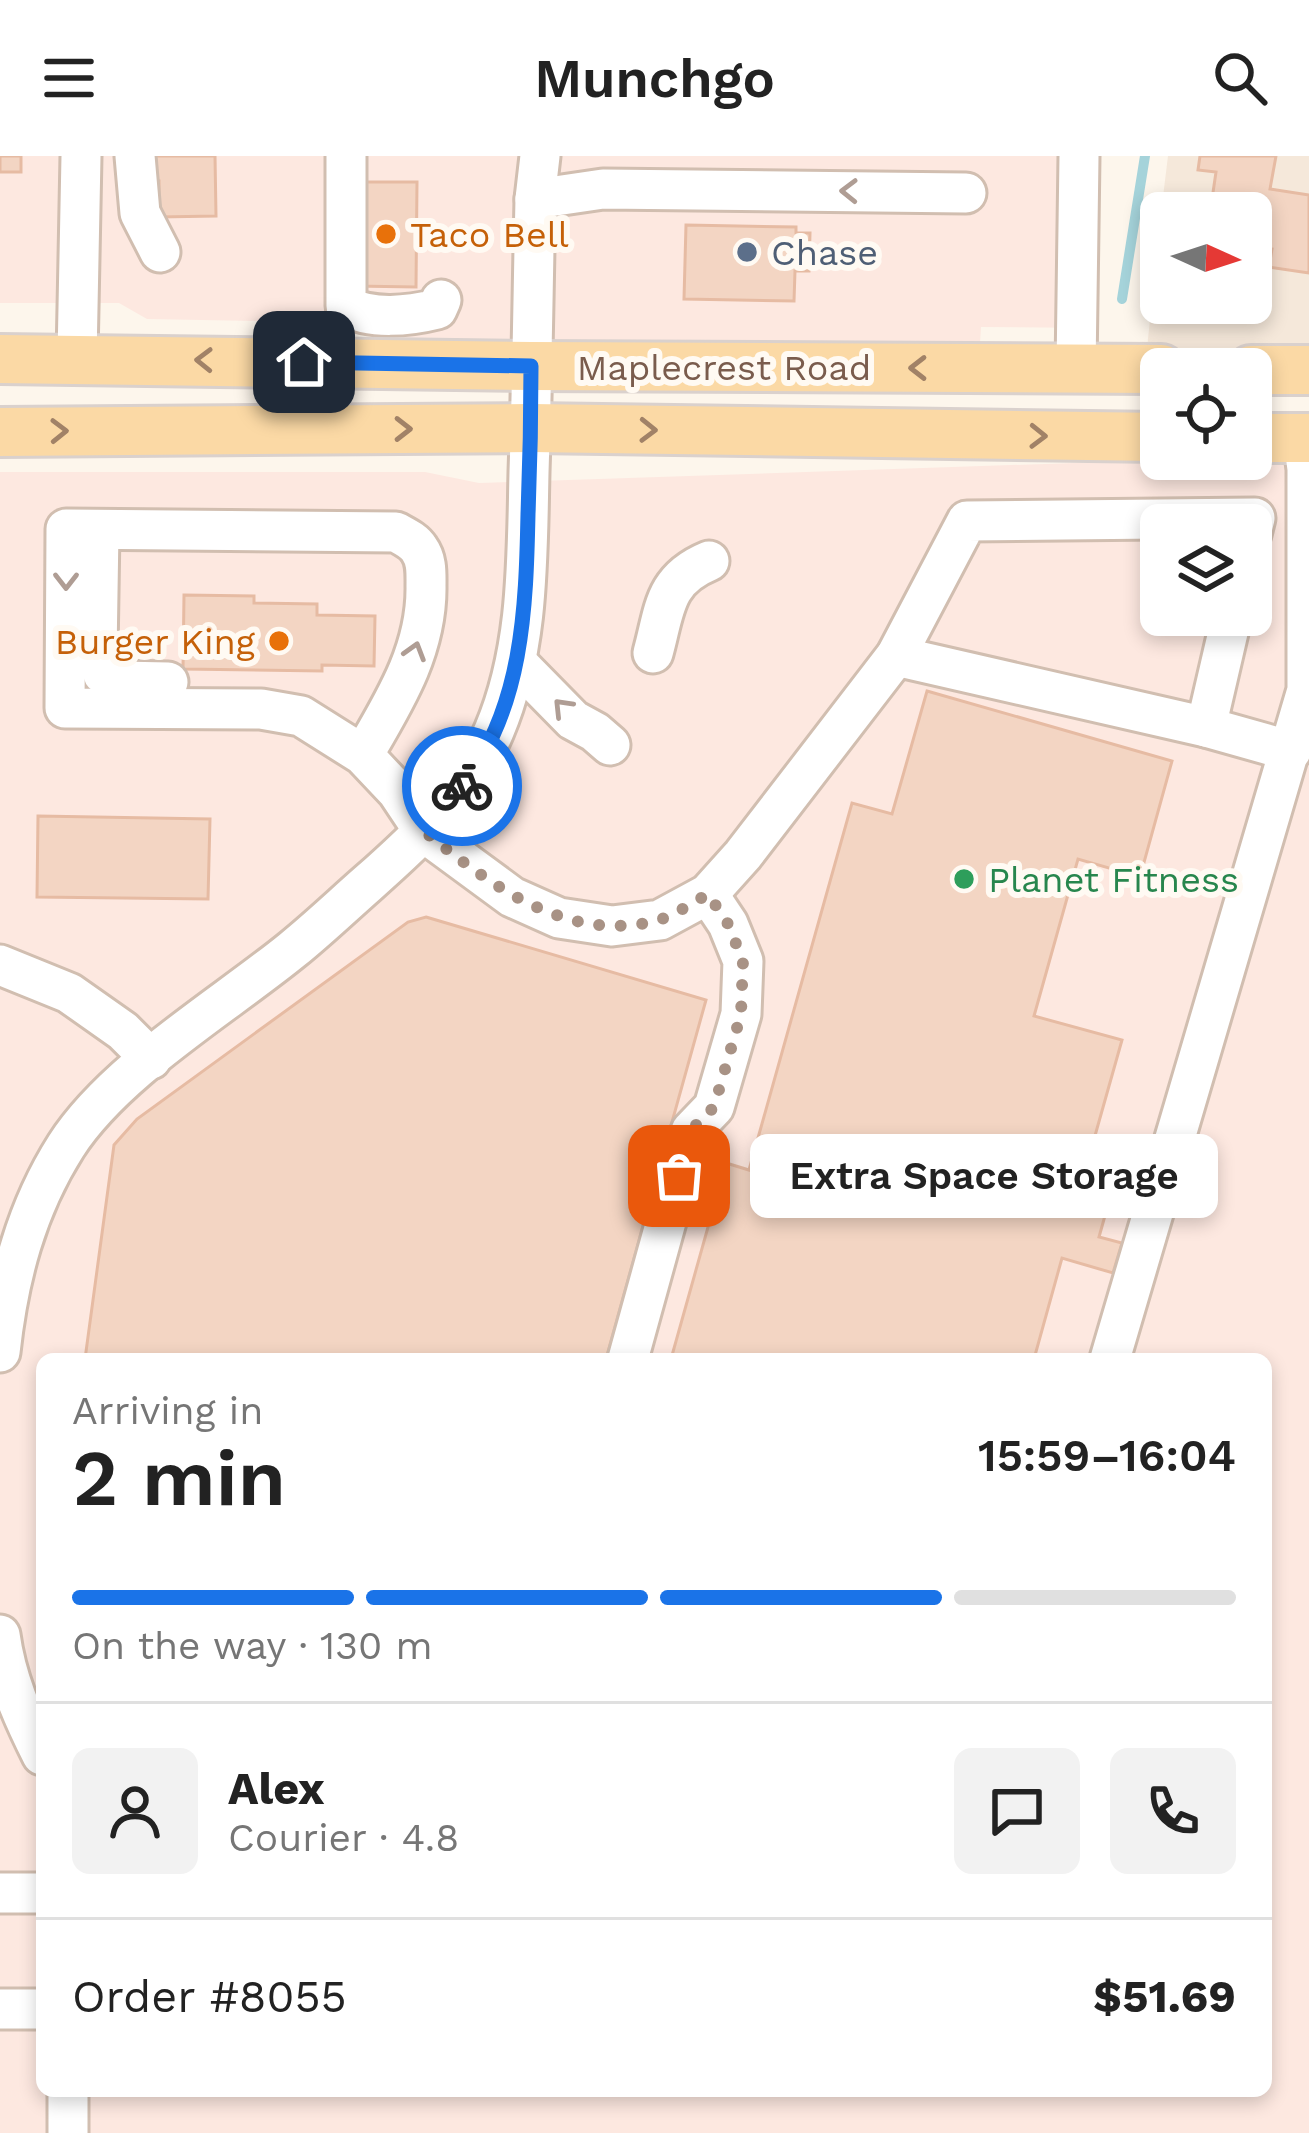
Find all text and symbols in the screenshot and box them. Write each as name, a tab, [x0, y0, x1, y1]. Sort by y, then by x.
icon: menu	[36, 45, 102, 111]
icon: search	[1207, 45, 1273, 111]
text: Munchgo	[534, 47, 775, 110]
one-way arrow	[839, 179, 858, 205]
north arrow	[1140, 192, 1272, 324]
map controls	[1140, 192, 1272, 636]
place label: Taco Bell	[410, 214, 569, 256]
marker: Taco Bell	[373, 221, 399, 247]
place label: Chase	[771, 232, 878, 274]
marker: Chase	[734, 239, 760, 265]
pin	[253, 311, 355, 413]
icon: home	[271, 329, 337, 395]
street label: Maplecrest Road	[577, 347, 871, 389]
one-way arrow	[194, 348, 213, 374]
button: locate	[1140, 348, 1272, 480]
one-way arrow	[908, 355, 926, 381]
one-way arrow	[395, 416, 413, 442]
one-way arrow	[640, 417, 658, 443]
one-way arrow	[50, 419, 69, 445]
one-way arrow	[1029, 422, 1048, 448]
button: layers	[1140, 504, 1272, 636]
one-way arrow	[53, 572, 79, 591]
place label: Burger King	[55, 621, 256, 663]
marker: Burger King	[266, 628, 292, 654]
one-way arrow	[401, 641, 426, 662]
one-way arrow	[554, 699, 576, 721]
courier	[402, 726, 522, 846]
icon: bike	[429, 753, 495, 819]
place label: Planet Fitness	[988, 859, 1239, 901]
marker: Planet Fitness	[951, 866, 977, 892]
pin	[628, 1125, 730, 1227]
callout: Extra Space Storage	[751, 1134, 1219, 1218]
icon: bag	[646, 1143, 712, 1209]
text: Extra Space Storage	[789, 1153, 1179, 1198]
text: Arriving in	[72, 1388, 263, 1433]
text: 15:59–16:04	[978, 1429, 1236, 1482]
text: 2 min	[72, 1432, 286, 1524]
text: On the way · 130 m	[72, 1623, 433, 1668]
button: person	[72, 1748, 198, 1874]
button: chat	[954, 1748, 1080, 1874]
button: phone	[1110, 1748, 1236, 1874]
text: Alex	[228, 1762, 325, 1815]
text: Courier · 4.8	[228, 1815, 459, 1860]
text: Order #8055	[72, 1970, 347, 2023]
text: $51.69	[1093, 1970, 1236, 2023]

